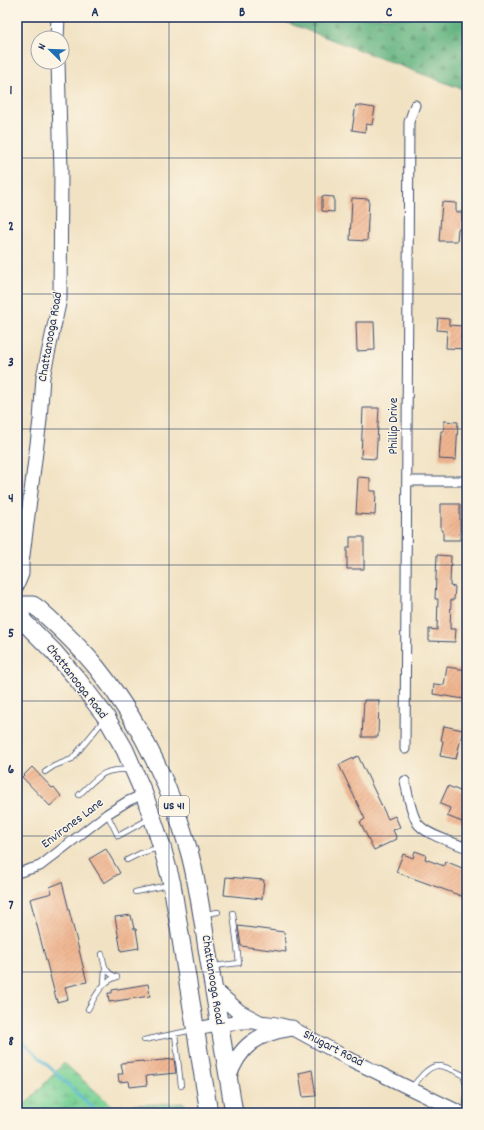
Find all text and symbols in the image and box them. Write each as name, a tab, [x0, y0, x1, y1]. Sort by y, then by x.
text: A	[91, 4, 99, 23]
text: B	[239, 4, 245, 23]
text: C	[386, 4, 393, 23]
north arrow	[30, 30, 70, 70]
text: N	[34, 41, 51, 53]
text: 1	[10, 82, 13, 101]
text: 2	[8, 218, 14, 237]
street label: Chattanooga Road	[34, 291, 68, 383]
text: 3	[8, 354, 14, 373]
street label: Phillip Drive	[385, 397, 404, 454]
text: 4	[8, 490, 14, 509]
text: 5	[8, 625, 14, 644]
street label: Chattanooga Road	[41, 640, 111, 724]
text: 6	[8, 761, 15, 780]
street label: Environes Lane	[38, 794, 108, 854]
road number: US 41	[159, 796, 189, 816]
text: 7	[9, 897, 14, 916]
street label: Chattanooga Road	[196, 934, 228, 1026]
street label: Shugart Road	[299, 1026, 367, 1072]
text: 8	[8, 1033, 14, 1052]

